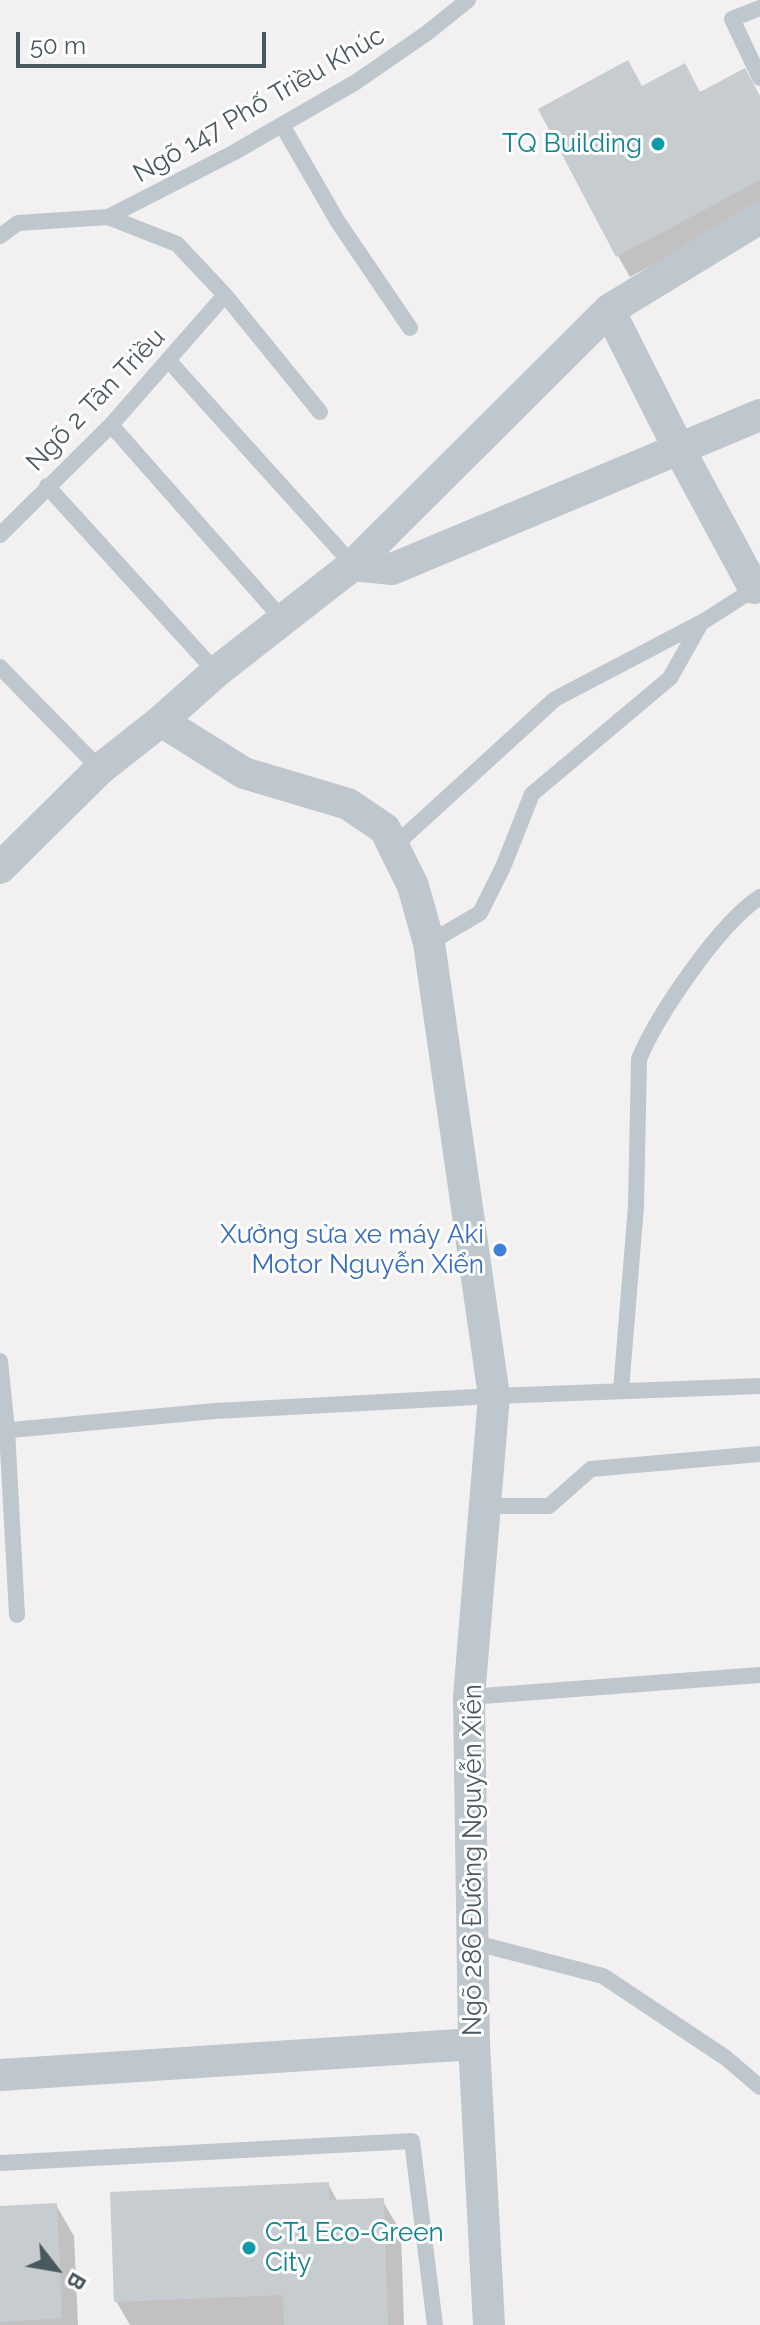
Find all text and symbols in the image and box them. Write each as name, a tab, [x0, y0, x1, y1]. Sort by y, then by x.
scale bar	[20, 16, 270, 66]
street label: Ngõ 147 Phố Triều Khúc	[128, 20, 390, 190]
text: 50 m	[30, 31, 86, 60]
place label: TQ Building	[502, 128, 642, 160]
marker: TQ Building	[649, 135, 667, 153]
street label: Ngõ 2 Tân Triều	[20, 322, 172, 478]
place label: Xưởng sửa xe máy Aki Motor Nguyễn Xiển	[220, 1219, 484, 1280]
marker: Xưởng sửa xe máy Aki Motor Nguyễn Xiển	[491, 1241, 509, 1259]
street label: Ngõ 286 Đường Nguyễn Xiển	[457, 1684, 489, 2036]
place label: CT1 Eco-Green City	[265, 2217, 444, 2278]
north arrow	[16, 2229, 96, 2309]
marker: CT1 Eco-Green City	[240, 2239, 258, 2257]
text: B	[62, 2268, 92, 2294]

